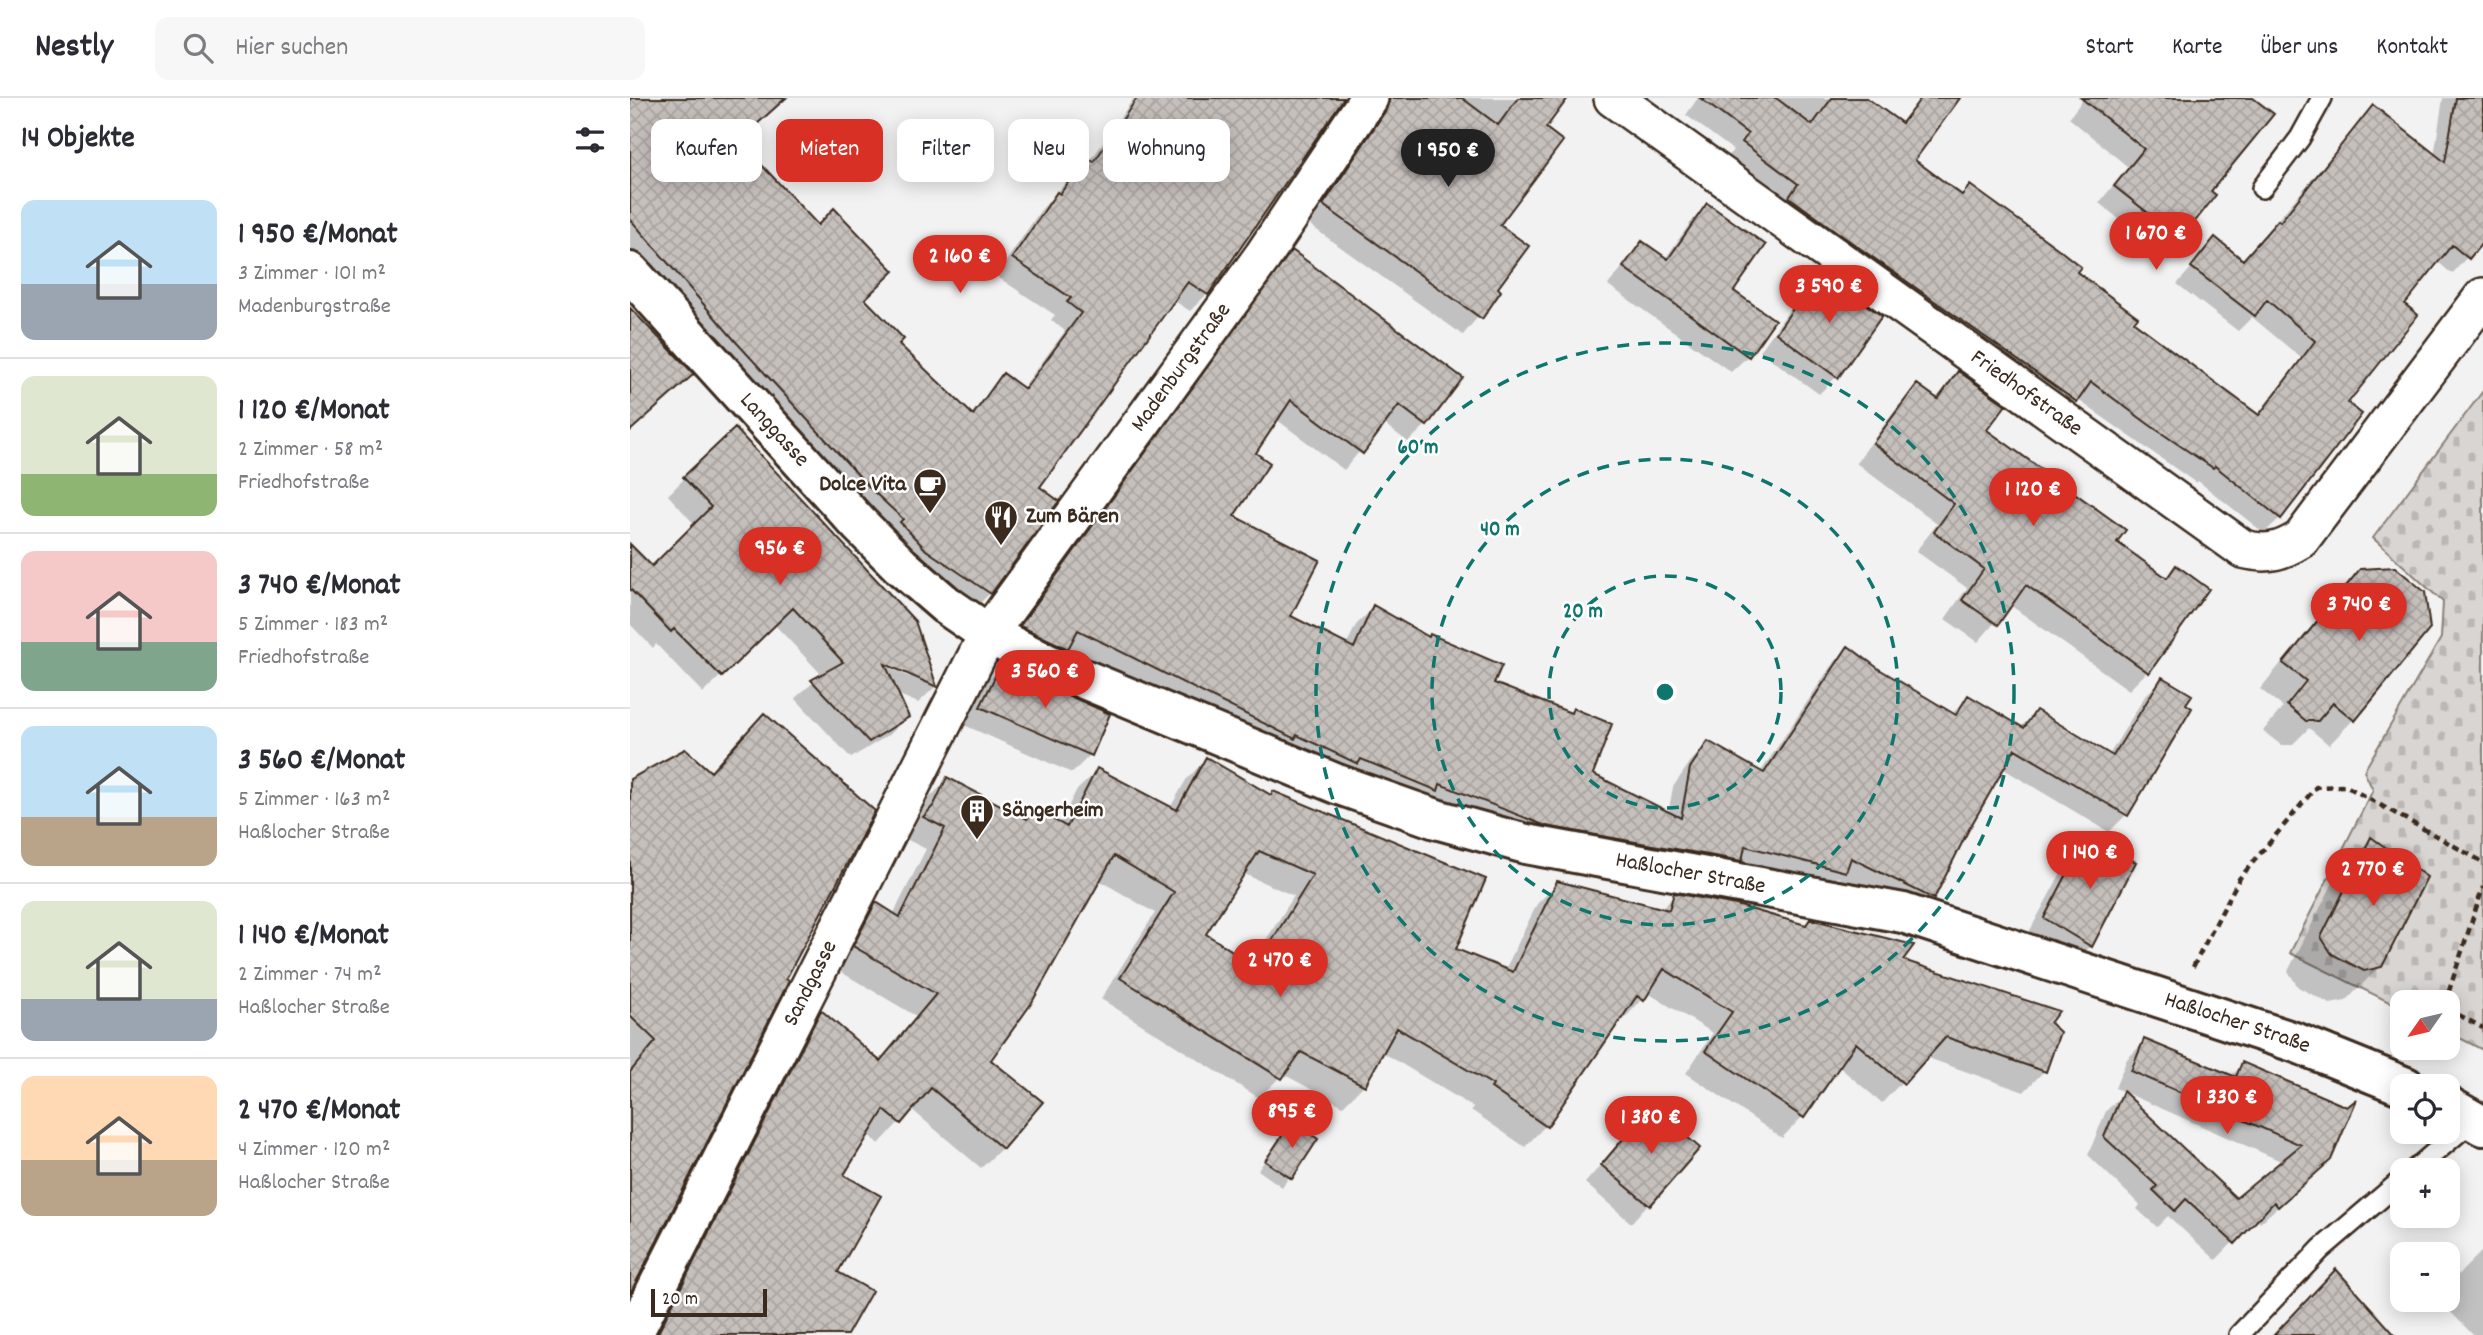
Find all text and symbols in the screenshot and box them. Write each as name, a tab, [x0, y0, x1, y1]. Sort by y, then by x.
search box	[155, 17, 645, 80]
text: Nestly	[35, 25, 113, 72]
icon: search	[179, 29, 217, 67]
text: Hier suchen	[235, 30, 348, 67]
text: Start	[2085, 31, 2134, 65]
text: Karte	[2172, 31, 2223, 65]
text: Über uns	[2261, 31, 2338, 65]
text: Kontakt	[2376, 31, 2448, 65]
text: 14 Objekte	[21, 119, 135, 162]
chip: Kaufen	[651, 119, 762, 182]
chip: Mieten	[776, 119, 883, 182]
chip: Filter	[897, 119, 994, 182]
chip: Neu	[1008, 119, 1089, 182]
chip: Wohnung	[1103, 119, 1230, 182]
icon: filters	[571, 121, 609, 159]
pin: 1 950 €	[1383, 130, 1513, 189]
text: 1 950 €	[1417, 135, 1479, 168]
pin: 1 670 €	[2091, 212, 2221, 272]
text: 1 950 €/Monat	[238, 215, 398, 258]
text: 1 670 €	[2125, 218, 2187, 251]
icon: home	[77, 228, 161, 312]
pin: 2 160 €	[895, 236, 1025, 295]
text: 2 160 €	[929, 241, 991, 274]
text: 3 Zimmer · 101 m²	[238, 258, 386, 291]
pin: 3 590 €	[1764, 266, 1894, 325]
text: 3 590 €	[1795, 271, 1863, 304]
text: Madenburgstraße	[238, 291, 391, 324]
street label: Madenburgstraße	[1123, 296, 1240, 439]
street label: Friedhofstraße	[1963, 342, 2089, 445]
street label: Langgasse	[731, 385, 817, 475]
text: 1 120 €/Monat	[238, 391, 390, 434]
icon: home	[77, 404, 161, 488]
text: 2 Zimmer · 58 m²	[238, 434, 383, 467]
text: 60 m	[1398, 434, 1438, 464]
cafe icon: Dolce Vita	[911, 466, 949, 515]
text: Friedhofstraße	[238, 467, 369, 500]
pin: 1 120 €	[1968, 468, 2098, 528]
place label: Dolce Vita	[819, 469, 907, 502]
text: 1 120 €	[2005, 474, 2061, 507]
restaurant icon: Zum Bären	[982, 498, 1020, 547]
place label: Zum Bären	[1026, 501, 1119, 534]
text: 40 m	[1480, 516, 1520, 546]
pin: 956 €	[731, 528, 829, 587]
text: 956 €	[755, 533, 805, 566]
text: 3 740 €/Monat	[238, 566, 401, 609]
icon: home	[77, 579, 161, 663]
pin: 3 740 €	[2294, 584, 2424, 643]
text: 3 740 €	[2327, 589, 2391, 622]
text: 20 m	[1563, 598, 1603, 628]
text: 5 Zimmer · 183 m²	[238, 609, 388, 642]
text: Friedhofstraße	[238, 642, 369, 675]
pin: 3 560 €	[980, 650, 1110, 710]
text: 3 560 €	[1011, 656, 1079, 689]
centre of rings	[1653, 680, 1677, 704]
text: 3 560 €/Monat	[238, 741, 405, 784]
icon: home	[77, 754, 161, 838]
text: 5 Zimmer · 163 m²	[238, 784, 390, 817]
building icon: Sängerheim	[958, 792, 996, 841]
place label: Sängerheim	[1002, 795, 1104, 828]
text: Haßlocher Straße	[238, 817, 390, 850]
pin: 1 140 €	[2025, 832, 2155, 891]
text: 1 140 €	[2062, 837, 2118, 870]
street label: Haßlocher Straße	[1613, 844, 1768, 904]
pin: 2 770 €	[2308, 848, 2438, 908]
text: 2 770 €	[2341, 854, 2405, 887]
text: 1 140 €/Monat	[238, 916, 389, 959]
icon: home	[77, 929, 161, 1013]
street label: Sandgasse	[775, 935, 847, 1032]
pin: 2 470 €	[1215, 940, 1345, 999]
text: 2 470 €	[1248, 945, 1312, 978]
text: 2 Zimmer · 74 m²	[238, 959, 382, 992]
street label: Haßlocher Straße	[2160, 984, 2315, 1063]
north arrow	[2390, 990, 2460, 1060]
map controls	[2390, 990, 2460, 1312]
text: Haßlocher Straße	[238, 992, 390, 1025]
button: locate	[2390, 1074, 2460, 1144]
pin: 1 330 €	[2162, 1076, 2292, 1136]
text: 1 330 €	[2196, 1082, 2258, 1115]
pin: 895 €	[1243, 1090, 1341, 1150]
text: 2 470 €/Monat	[238, 1091, 400, 1134]
text: 895 €	[1268, 1096, 1316, 1129]
pin: 1 380 €	[1586, 1096, 1716, 1156]
text: 1 380 €	[1621, 1102, 1681, 1135]
icon: home	[77, 1104, 161, 1188]
text: 4 Zimmer · 120 m²	[238, 1134, 390, 1167]
button: +	[2390, 1158, 2460, 1228]
text: Haßlocher Straße	[238, 1167, 390, 1200]
button: −	[2390, 1242, 2460, 1312]
scale bar	[651, 1286, 766, 1318]
text: 20 m	[662, 1287, 698, 1314]

